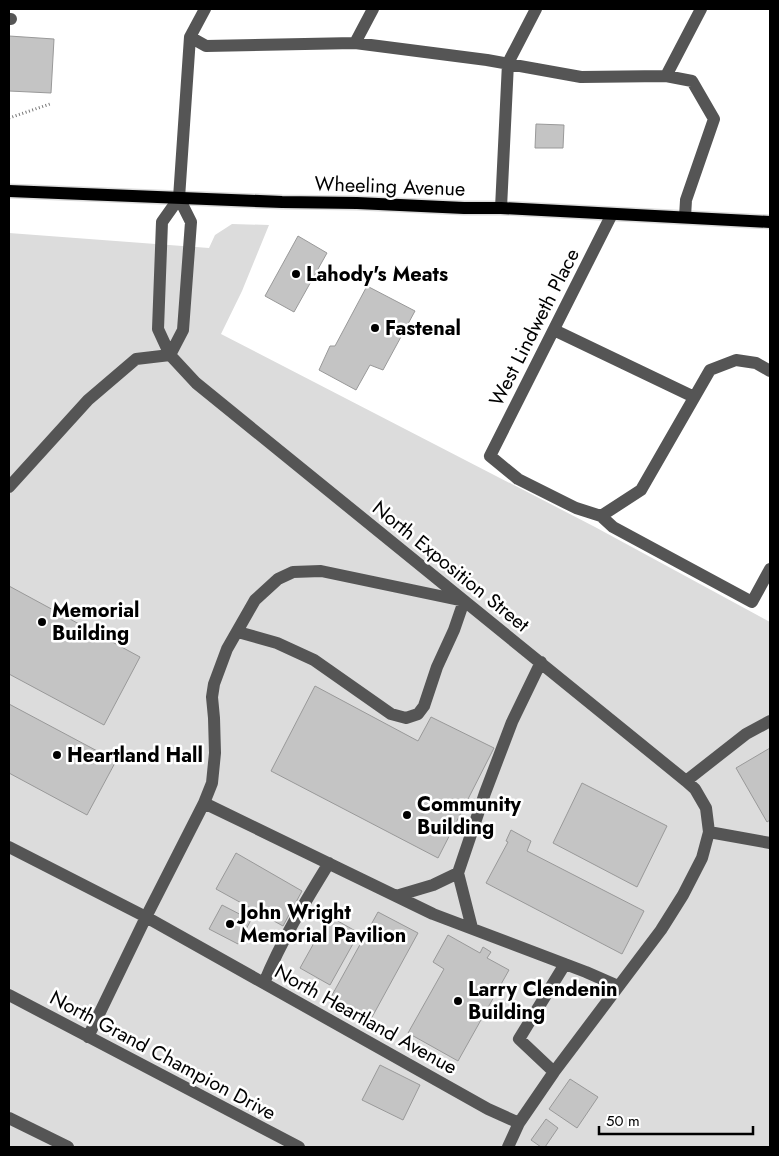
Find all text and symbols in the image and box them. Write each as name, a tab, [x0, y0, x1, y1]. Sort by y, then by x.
street label: Wheeling Avenue	[314, 169, 466, 204]
street label: West Lindweth Place	[482, 243, 587, 411]
place label: Lahody's Meats	[306, 260, 448, 289]
marker: Lahody's Meats	[290, 268, 302, 280]
place label: Fastenal	[385, 314, 461, 343]
marker: Fastenal	[369, 322, 381, 334]
street label: North Exposition Street	[366, 494, 536, 639]
place label: Memorial Building	[52, 596, 139, 648]
marker: Memorial Building	[36, 616, 48, 628]
place label: Heartland Hall	[67, 741, 203, 770]
marker: Heartland Hall	[51, 749, 63, 761]
place label: Community Building	[417, 790, 521, 842]
marker: Community Building	[401, 809, 413, 821]
place label: John Wright Memorial Pavilion	[236, 898, 406, 950]
marker: John Wright Memorial Pavilion	[224, 918, 236, 930]
street label: North Heartland Avenue	[269, 957, 462, 1082]
place label: Larry Clendenin Building	[468, 975, 618, 1027]
street label: North Grand Champion Drive	[45, 983, 281, 1127]
marker: Larry Clendenin Building	[452, 995, 464, 1007]
scale bar	[599, 1104, 753, 1136]
text: 50 m	[606, 1110, 640, 1132]

